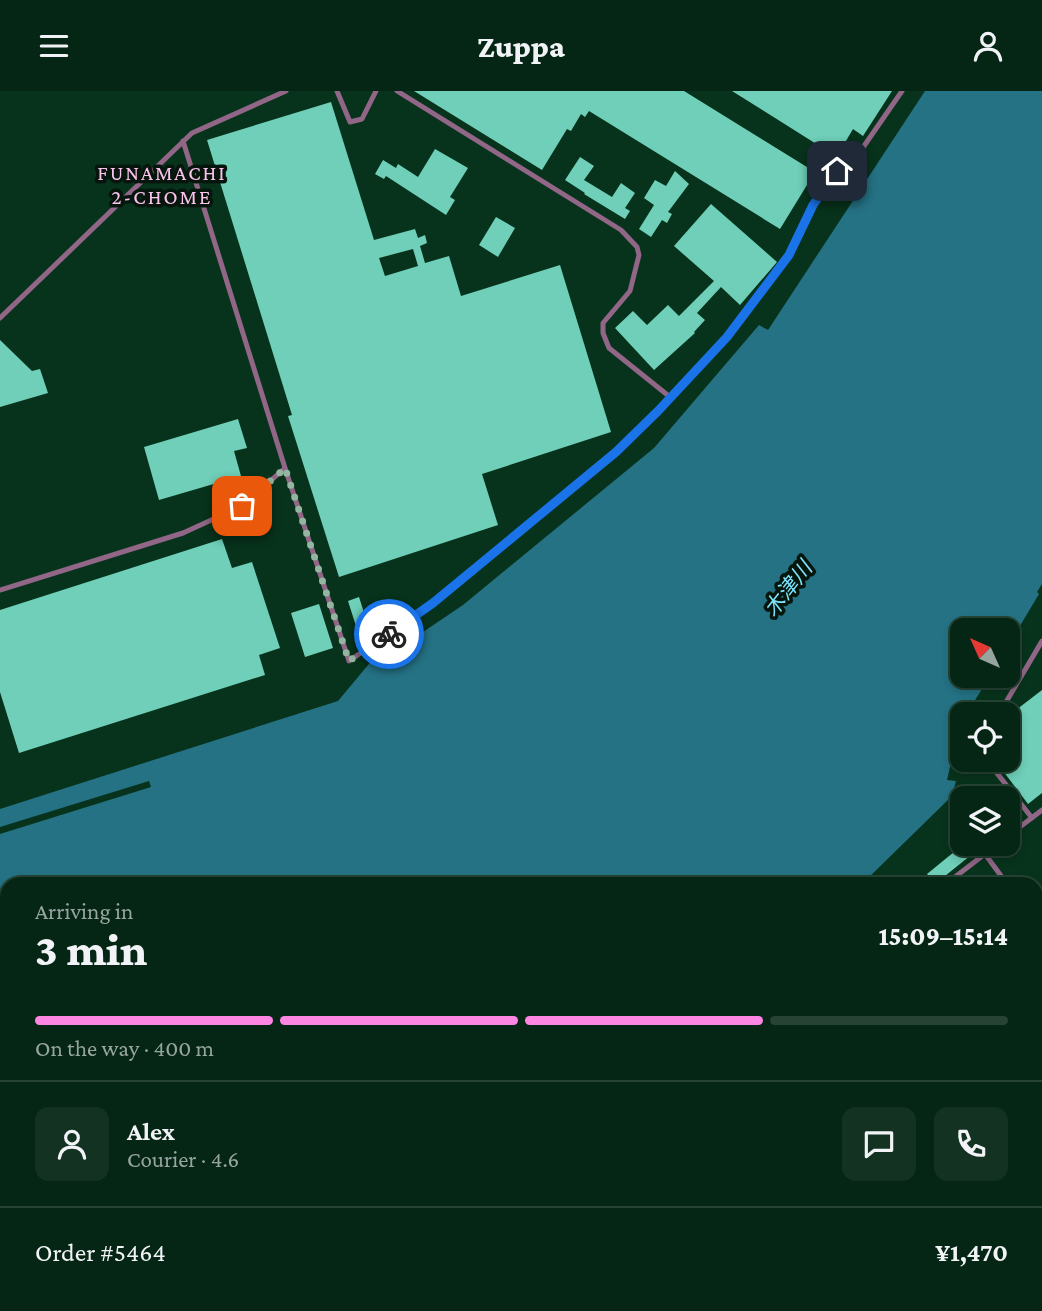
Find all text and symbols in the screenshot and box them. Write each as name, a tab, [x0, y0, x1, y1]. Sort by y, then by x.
icon: menu	[35, 27, 73, 65]
icon: person	[969, 27, 1007, 65]
text: Zuppa	[477, 28, 565, 64]
pin	[807, 141, 867, 201]
icon: home	[818, 152, 856, 190]
district label: FUNAMACHI 2-CHOME	[97, 161, 227, 209]
pin	[212, 476, 272, 536]
icon: bag	[223, 487, 261, 525]
water label: 木津川	[759, 555, 818, 621]
courier	[354, 599, 424, 669]
icon: bike	[370, 615, 408, 653]
north arrow	[950, 618, 1020, 688]
map controls	[950, 618, 1020, 856]
button: locate	[950, 702, 1020, 772]
button: layers	[950, 786, 1020, 856]
text: Arriving in	[35, 898, 133, 924]
text: 15:09–15:14	[878, 922, 1008, 951]
text: 3 min	[35, 924, 147, 975]
text: On the way · 400 m	[35, 1035, 214, 1061]
button: person	[35, 1107, 109, 1181]
button: chat	[842, 1107, 916, 1181]
button: phone	[934, 1107, 1008, 1181]
text: Alex	[127, 1117, 175, 1146]
text: Courier · 4.6	[127, 1146, 239, 1172]
text: Order #5464	[35, 1238, 166, 1267]
text: ¥1,470	[935, 1238, 1008, 1267]

